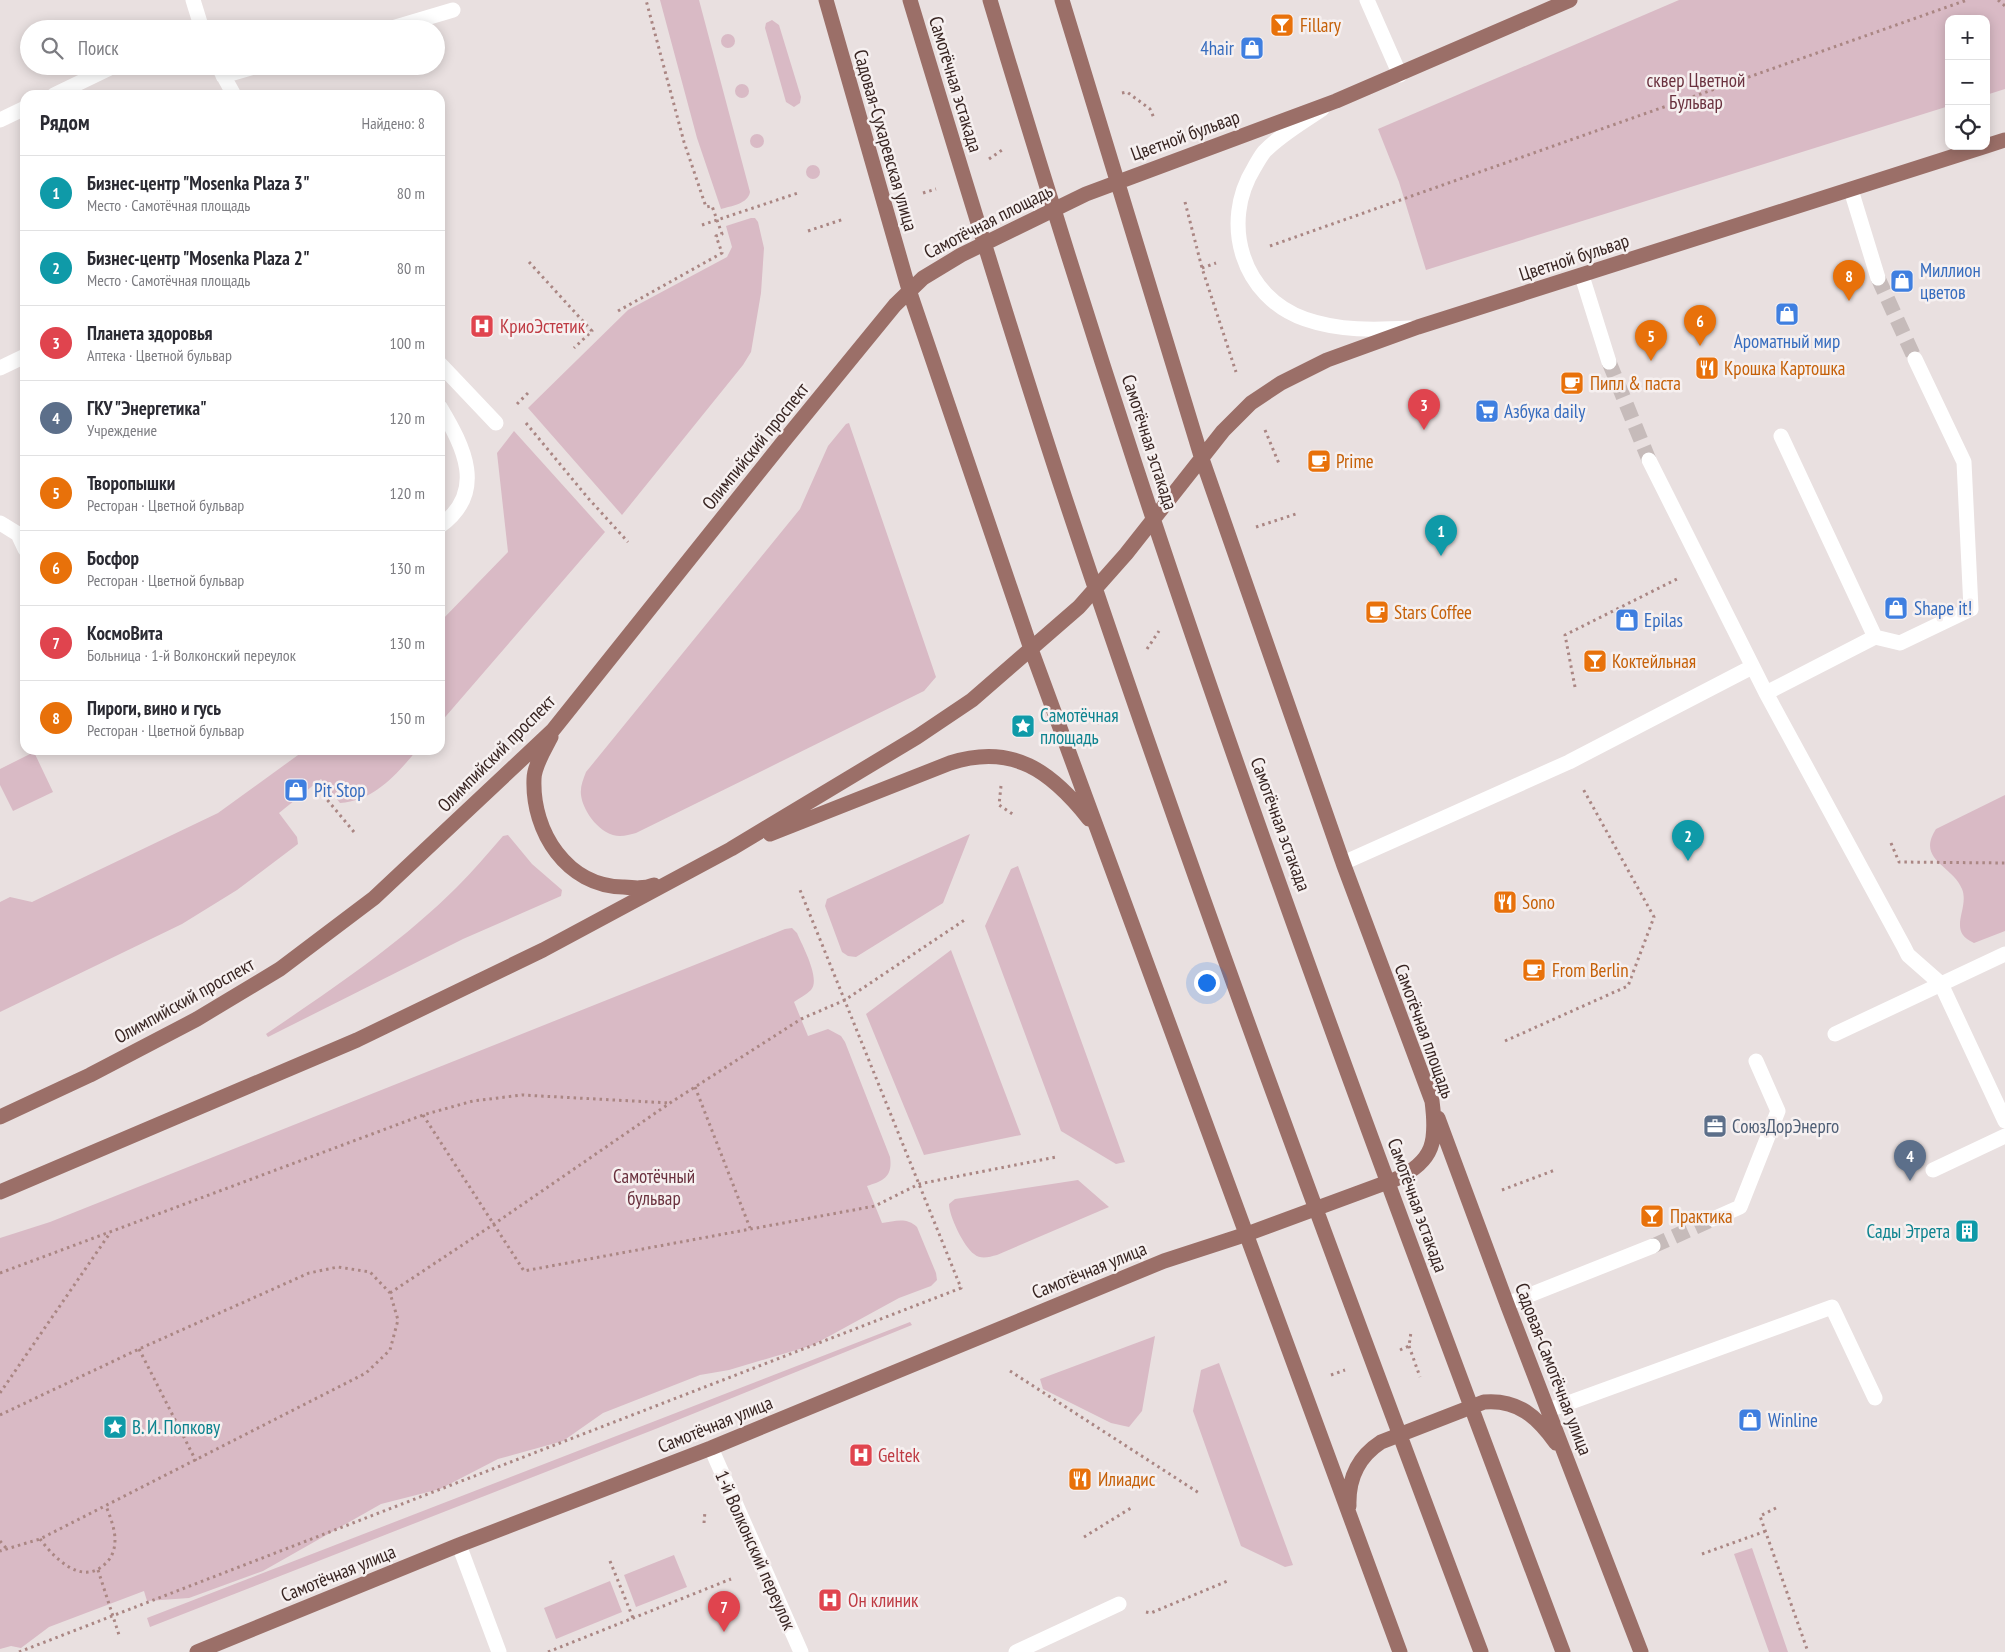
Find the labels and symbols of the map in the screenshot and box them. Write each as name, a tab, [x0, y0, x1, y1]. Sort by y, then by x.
bar icon: Fillary	[1269, 12, 1295, 38]
street label: Самотёчная эстакада	[924, 13, 988, 155]
place label: Fillary	[1300, 13, 1342, 37]
shop icon: 4hair	[1239, 35, 1265, 61]
place label: 4hair	[1200, 36, 1235, 60]
street label: Садовая-Сухаревская улица	[849, 46, 923, 234]
park label: сквер Цветной Бульвар	[1647, 68, 1745, 114]
street label: Цветной бульвар	[1127, 104, 1243, 166]
street label: Самотёчная площадь	[920, 178, 1056, 264]
street label: Цветной бульвар	[1516, 228, 1632, 286]
place label: Миллион цветов	[1920, 258, 1981, 304]
pin: 8	[1833, 260, 1865, 301]
shop icon: Миллион цветов	[1889, 268, 1915, 294]
shop icon: Ароматный мир	[1774, 301, 1800, 327]
pin: 6	[1684, 305, 1716, 346]
hospital icon: КриоЭстетик	[469, 313, 495, 339]
place label: КриоЭстетик	[500, 314, 586, 338]
pin: 5	[1635, 320, 1667, 361]
place label: Ароматный мир	[1734, 329, 1840, 353]
restaurant icon: Крошка Картошка	[1694, 355, 1720, 381]
place label: Крошка Картошка	[1724, 356, 1845, 380]
cafe icon: Пипл & паста	[1559, 370, 1585, 396]
street label: Самотёчная эстакада	[1117, 371, 1183, 513]
place label: Пипл & паста	[1590, 371, 1681, 395]
street label: Олимпийский проспект	[696, 377, 814, 514]
pin: 3	[1408, 389, 1440, 430]
supermarket icon: Азбука daily	[1474, 398, 1500, 424]
place label: Азбука daily	[1504, 399, 1586, 423]
cafe icon: Prime	[1306, 448, 1332, 474]
place label: Prime	[1336, 449, 1374, 473]
pin: 1	[1425, 515, 1457, 556]
shop icon: Shape it!	[1883, 595, 1909, 621]
place label: Shape it!	[1914, 596, 1972, 620]
cafe icon: Stars Coffee	[1364, 599, 1390, 625]
place label: Stars Coffee	[1394, 600, 1472, 624]
shop icon: Epilas	[1614, 607, 1640, 633]
place label: Epilas	[1644, 608, 1683, 632]
bar icon: Коктейльная	[1582, 648, 1608, 674]
place label: Коктейльная	[1612, 649, 1696, 673]
street label: Олимпийский проспект	[432, 689, 560, 817]
place label: Самотёчная площадь	[1040, 703, 1119, 749]
place icon: Самотёчная площадь	[1010, 713, 1036, 739]
street label: Самотёчная эстакада	[1246, 754, 1316, 894]
shop icon: Pit Stop	[283, 777, 309, 803]
place label: Pit Stop	[314, 778, 366, 802]
pin: 2	[1672, 820, 1704, 861]
restaurant icon: Sono	[1492, 889, 1518, 915]
place label: Sono	[1522, 890, 1555, 914]
street label: Олимпийский проспект	[110, 951, 259, 1048]
cafe icon: From Berlin	[1521, 957, 1547, 983]
place label: From Berlin	[1552, 958, 1629, 982]
street label: Самотёчная площадь	[1390, 960, 1460, 1102]
your location	[1194, 970, 1220, 996]
office icon: СоюзДорЭнерго	[1702, 1113, 1728, 1139]
place label: СоюзДорЭнерго	[1732, 1114, 1839, 1138]
street label: Самотёчная эстакада	[1383, 1135, 1453, 1275]
pin: 4	[1894, 1140, 1926, 1181]
park label: Самотёчный бульвар	[613, 1164, 695, 1210]
bar icon: Практика	[1639, 1203, 1665, 1229]
place label: Практика	[1670, 1204, 1733, 1228]
building icon: Сады Этрета	[1954, 1218, 1980, 1244]
place label: Сады Этрета	[1866, 1219, 1950, 1243]
street label: Самотёчная улица	[1028, 1236, 1150, 1304]
street label: Садовая-Самотёчная улица	[1510, 1280, 1598, 1458]
street label: Самотёчная улица	[654, 1390, 776, 1458]
shop icon: Winline	[1737, 1407, 1763, 1433]
place label: Winline	[1768, 1408, 1818, 1432]
place icon: В. И. Попкову	[102, 1414, 128, 1440]
place label: В. И. Попкову	[132, 1415, 221, 1439]
hospital icon: Geltek	[848, 1442, 874, 1468]
place label: Geltek	[878, 1443, 921, 1467]
restaurant icon: Илиадис	[1067, 1466, 1093, 1492]
street label: 1-й Волконский переулок	[710, 1467, 802, 1634]
place label: Илиадис	[1098, 1467, 1156, 1491]
street label: Самотёчная улица	[277, 1539, 399, 1607]
hospital icon: Он клиник	[817, 1587, 843, 1613]
place label: Он клиник	[848, 1588, 919, 1612]
pin: 7	[708, 1591, 740, 1632]

